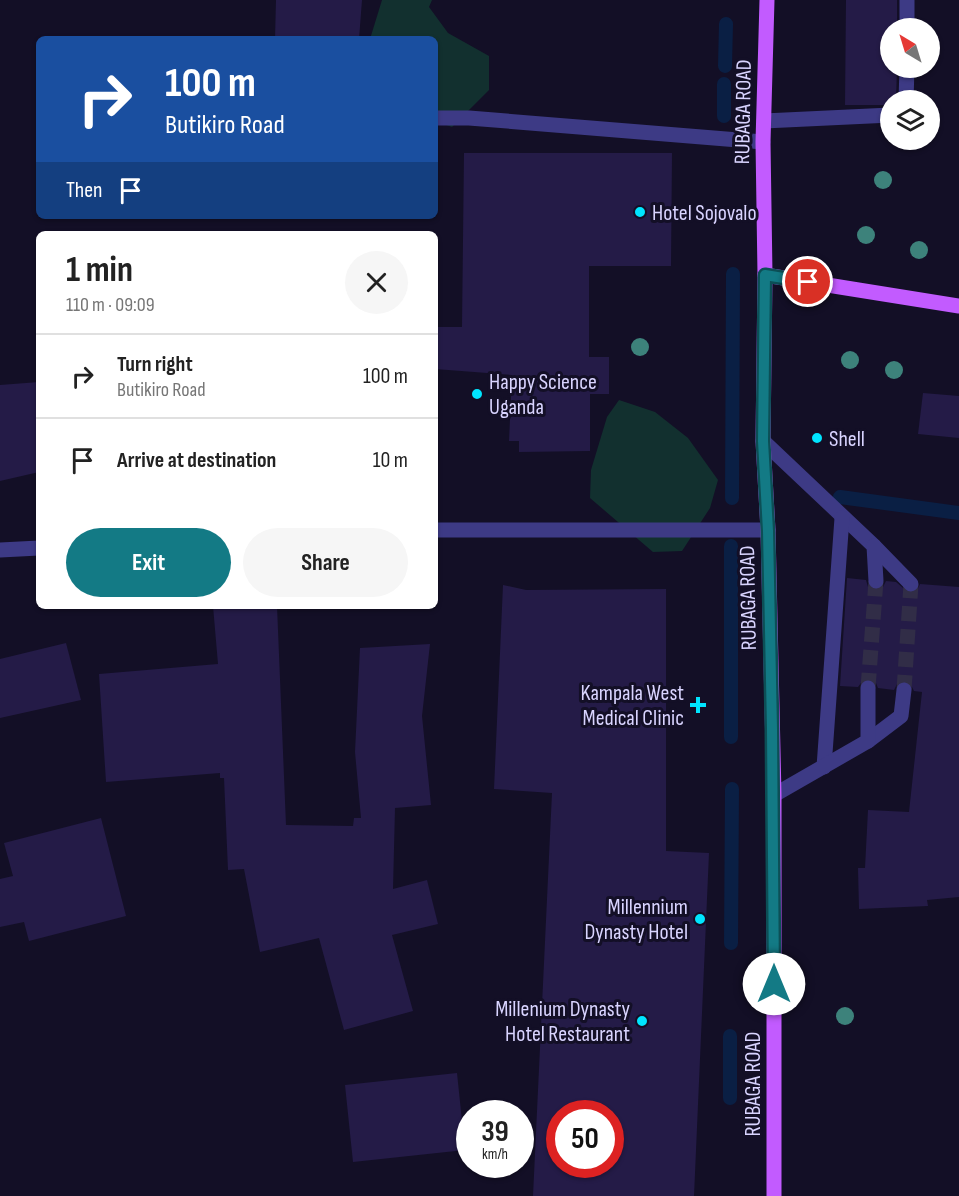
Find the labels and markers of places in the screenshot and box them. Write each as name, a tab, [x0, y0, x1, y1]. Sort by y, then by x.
place label: Hotel Sojovalo	[652, 200, 757, 227]
marker: Hotel Sojovalo	[633, 205, 647, 219]
pin	[782, 256, 833, 307]
place label: Happy Science Uganda	[489, 369, 597, 421]
marker: Happy Science Uganda	[470, 387, 484, 401]
place label: Shell	[829, 426, 865, 453]
marker: Shell	[810, 431, 824, 445]
place label: Kampala West Medical Clinic	[581, 680, 684, 732]
marker: Kampala West Medical Clinic	[689, 696, 707, 714]
place label: Millennium Dynasty Hotel	[584, 894, 688, 946]
marker: Millennium Dynasty Hotel	[693, 912, 707, 926]
place label: Millenium Dynasty Hotel Restaurant	[495, 996, 631, 1048]
marker: Millenium Dynasty Hotel Restaurant	[635, 1014, 649, 1028]

